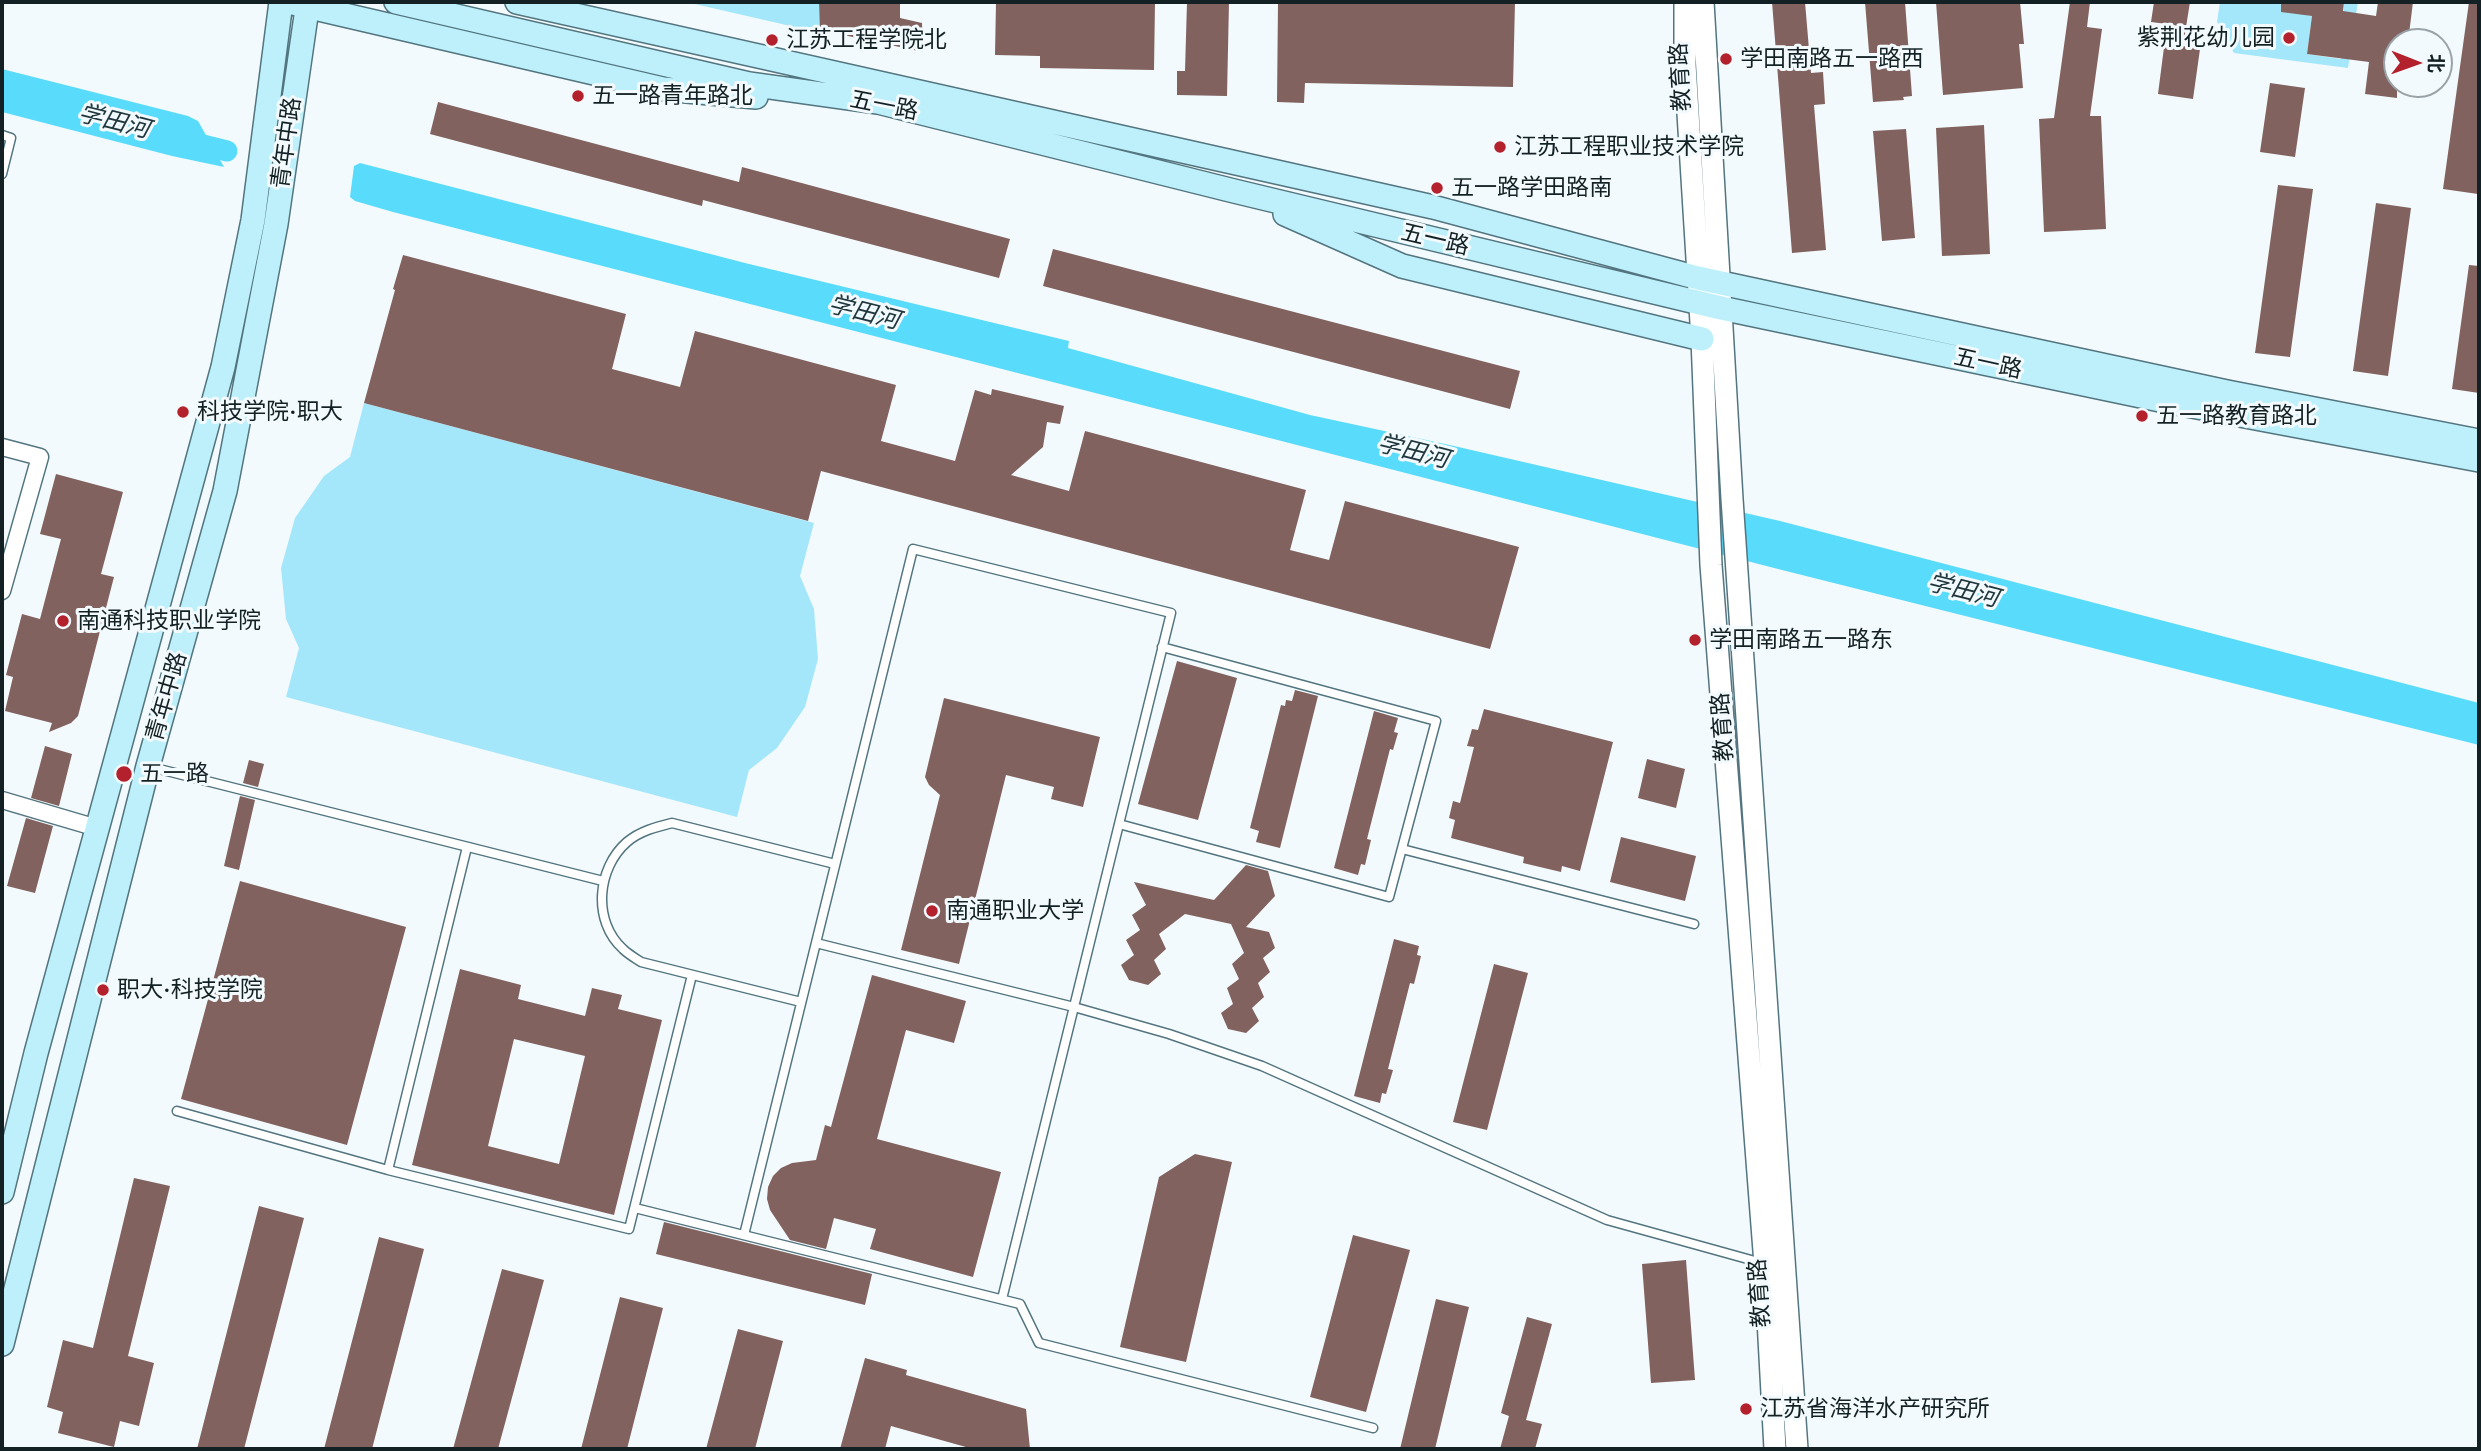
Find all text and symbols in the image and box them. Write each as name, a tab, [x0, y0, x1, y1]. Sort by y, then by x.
place label: 紫荆花幼儿园	[2137, 24, 2275, 52]
place label: 江苏工程学院北	[786, 26, 947, 54]
north arrow	[2383, 28, 2453, 98]
marker: 紫荆花幼儿园	[2281, 30, 2297, 46]
marker: 江苏工程学院北	[764, 32, 780, 48]
street label: 教育路	[1665, 42, 1697, 112]
place label: 学田南路五一路西	[1740, 45, 1924, 73]
marker: 学田南路五一路西	[1718, 51, 1734, 67]
text: 北	[2423, 54, 2451, 73]
place label: 五一路青年路北	[592, 82, 753, 110]
street label: 五一路	[848, 86, 920, 126]
marker: 五一路青年路北	[570, 88, 586, 104]
street label: 青年中路	[267, 96, 307, 190]
water label: 学田河	[76, 99, 152, 145]
place label: 江苏工程职业技术学院	[1514, 133, 1744, 161]
marker: 江苏工程职业技术学院	[1492, 139, 1508, 155]
place label: 五一路学田路南	[1451, 174, 1612, 202]
marker: 五一路学田路南	[1429, 180, 1445, 196]
street label: 五一路	[1398, 219, 1472, 261]
water label: 学田河	[826, 290, 902, 336]
street label: 五一路	[1951, 343, 2025, 385]
place label: 科技学院·职大	[197, 398, 343, 426]
place label: 五一路教育路北	[2156, 402, 2317, 430]
marker: 科技学院·职大	[175, 404, 191, 420]
marker: 五一路教育路北	[2134, 408, 2150, 424]
water label: 学田河	[1375, 429, 1451, 475]
water label: 学田河	[1925, 568, 2001, 614]
place label: 南通科技职业学院	[77, 607, 261, 635]
marker: 南通科技职业学院	[55, 613, 71, 629]
place label: 学田南路五一路东	[1709, 626, 1893, 654]
marker: 学田南路五一路东	[1687, 632, 1703, 648]
street label: 青年中路	[141, 649, 193, 745]
street label: 教育路	[1707, 692, 1739, 762]
place label: 五一路	[140, 760, 209, 788]
marker: 五一路	[114, 764, 134, 784]
place label: 南通职业大学	[946, 897, 1084, 925]
marker: 南通职业大学	[924, 903, 940, 919]
place label: 职大·科技学院	[117, 976, 263, 1004]
marker: 职大·科技学院	[95, 982, 111, 998]
street label: 教育路	[1744, 1258, 1776, 1328]
place label: 江苏省海洋水产研究所	[1760, 1395, 1990, 1423]
marker: 江苏省海洋水产研究所	[1738, 1401, 1754, 1417]

